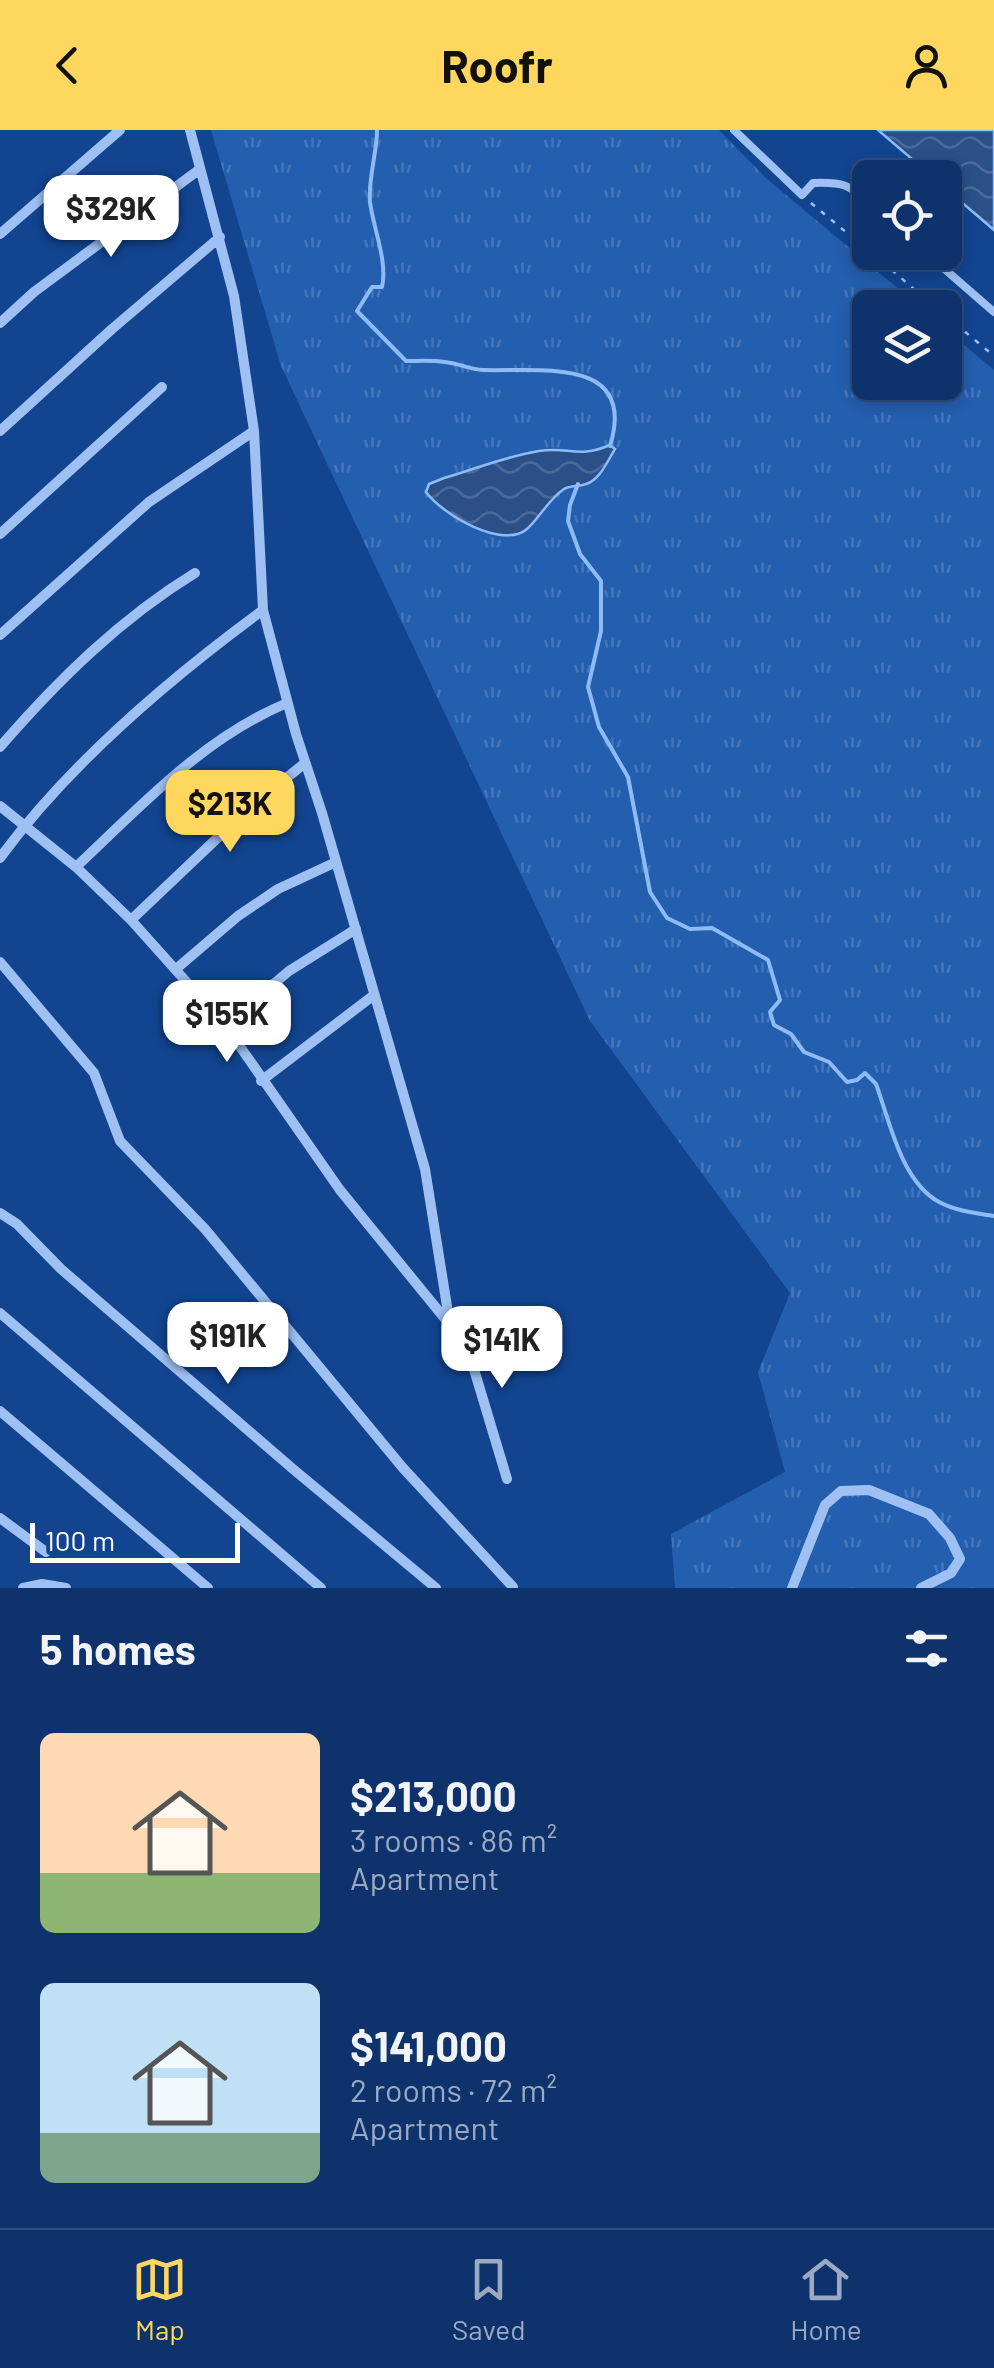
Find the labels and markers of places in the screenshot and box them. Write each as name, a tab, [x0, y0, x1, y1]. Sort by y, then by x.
pin: $329K	[41, 175, 181, 260]
pin: $213K	[160, 770, 300, 855]
pin: $155K	[157, 980, 297, 1065]
pin: $191K	[158, 1302, 298, 1387]
pin: $141K	[432, 1306, 572, 1391]

